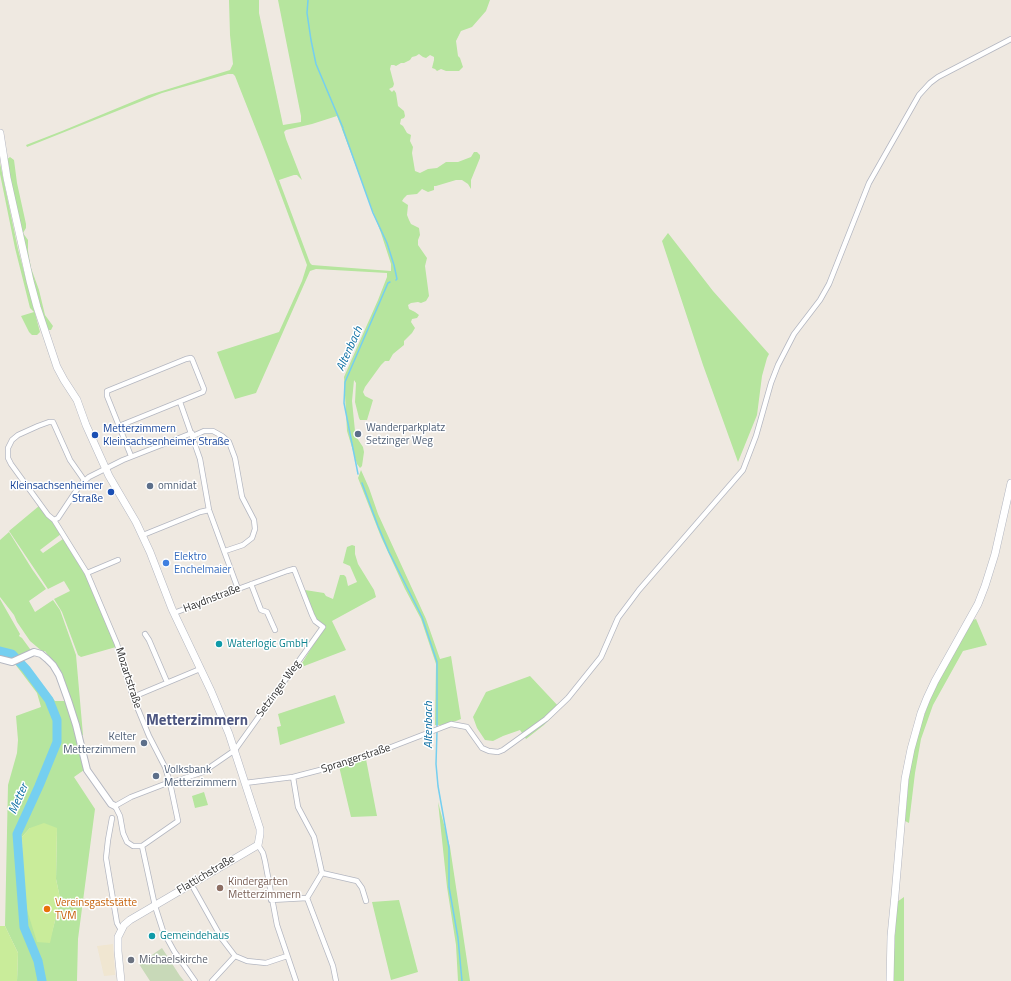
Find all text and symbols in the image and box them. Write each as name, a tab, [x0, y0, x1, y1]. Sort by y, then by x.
water label: Altenbach	[334, 324, 366, 374]
place label: Wanderparkplatz Setzinger Weg	[366, 421, 445, 447]
place label: Metterzimmern Kleinsachsenheimer Straße	[103, 422, 229, 448]
marker: Wanderparkplatz Setzinger Weg	[353, 429, 363, 439]
marker: Metterzimmern Kleinsachsenheimer Straße	[90, 430, 100, 440]
place label: Kleinsachsenheimer Straße	[10, 479, 103, 505]
place label: omnidat	[158, 479, 197, 493]
marker: omnidat	[145, 481, 155, 491]
marker: Kleinsachsenheimer Straße	[106, 487, 116, 497]
place label: Elektro Enchelmaier	[174, 550, 231, 576]
marker: Elektro Enchelmaier	[161, 558, 171, 568]
street label: Haydnstraße	[182, 582, 242, 616]
place label: Waterlogic GmbH	[227, 637, 308, 651]
marker: Waterlogic GmbH	[214, 639, 224, 649]
street label: Mozartstraße	[112, 646, 144, 710]
street label: Setzinger Weg	[254, 658, 304, 720]
water label: Altenbach	[422, 701, 436, 749]
district label: Metterzimmern	[146, 712, 248, 730]
place label: Kelter Metterzimmern	[63, 730, 136, 756]
marker: Kelter Metterzimmern	[139, 738, 149, 748]
street label: Sprangerstraße	[320, 742, 392, 776]
place label: Volksbank Metterzimmern	[164, 763, 237, 789]
marker: Volksbank Metterzimmern	[151, 771, 161, 781]
water label: Metter	[6, 782, 32, 816]
street label: Flattichstraße	[175, 853, 237, 897]
place label: Kindergarten Metterzimmern	[228, 875, 301, 901]
marker: Kindergarten Metterzimmern	[215, 883, 225, 893]
place label: Vereinsgaststätte TVM	[55, 896, 137, 922]
marker: Vereinsgaststätte TVM	[42, 904, 52, 914]
place label: Gemeindehaus	[160, 929, 229, 943]
marker: Gemeindehaus	[147, 931, 157, 941]
place label: Michaelskirche	[139, 953, 208, 967]
marker: Michaelskirche	[126, 955, 136, 965]

